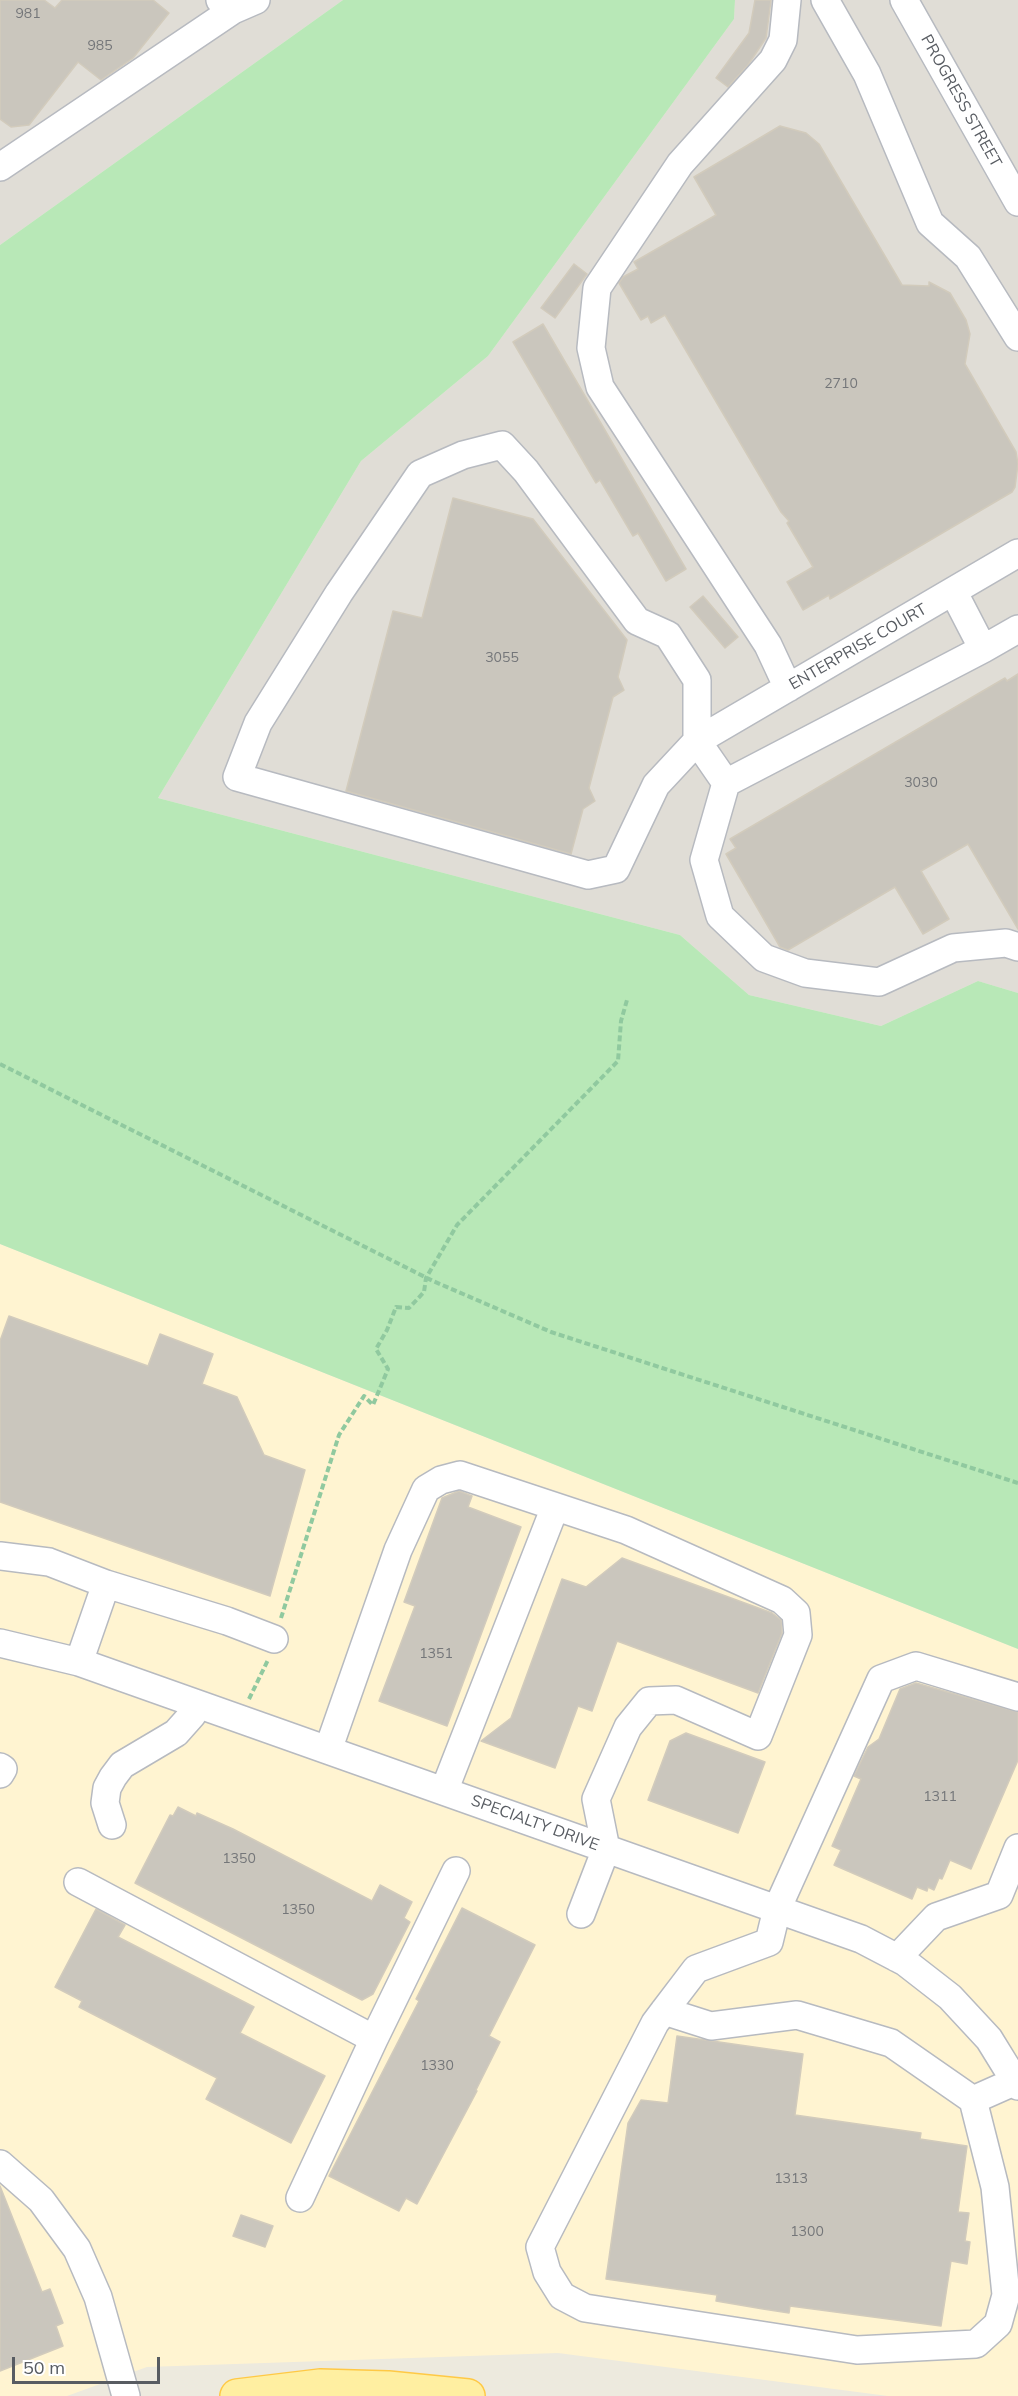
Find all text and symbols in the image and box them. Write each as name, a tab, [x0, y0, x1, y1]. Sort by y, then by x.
house number: 981	[15, 6, 41, 22]
street label: PROGRESS STREET	[917, 31, 1005, 171]
house number: 985	[87, 38, 113, 54]
house number: 2710	[824, 376, 858, 392]
street label: ENTERPRISE COURT	[786, 600, 930, 694]
house number: 3055	[485, 650, 519, 666]
house number: 3030	[904, 775, 938, 791]
house number: 1351	[419, 1646, 453, 1662]
house number: 1311	[923, 1789, 957, 1805]
street label: SPECIALTY DRIVE	[468, 1791, 602, 1855]
house number: 1350	[222, 1851, 256, 1867]
house number: 1350	[281, 1902, 315, 1918]
house number: 1330	[420, 2058, 454, 2074]
house number: 1313	[774, 2171, 808, 2187]
house number: 1300	[790, 2224, 824, 2240]
scale bar	[15, 2345, 164, 2383]
text: 50 m	[23, 2356, 65, 2379]

